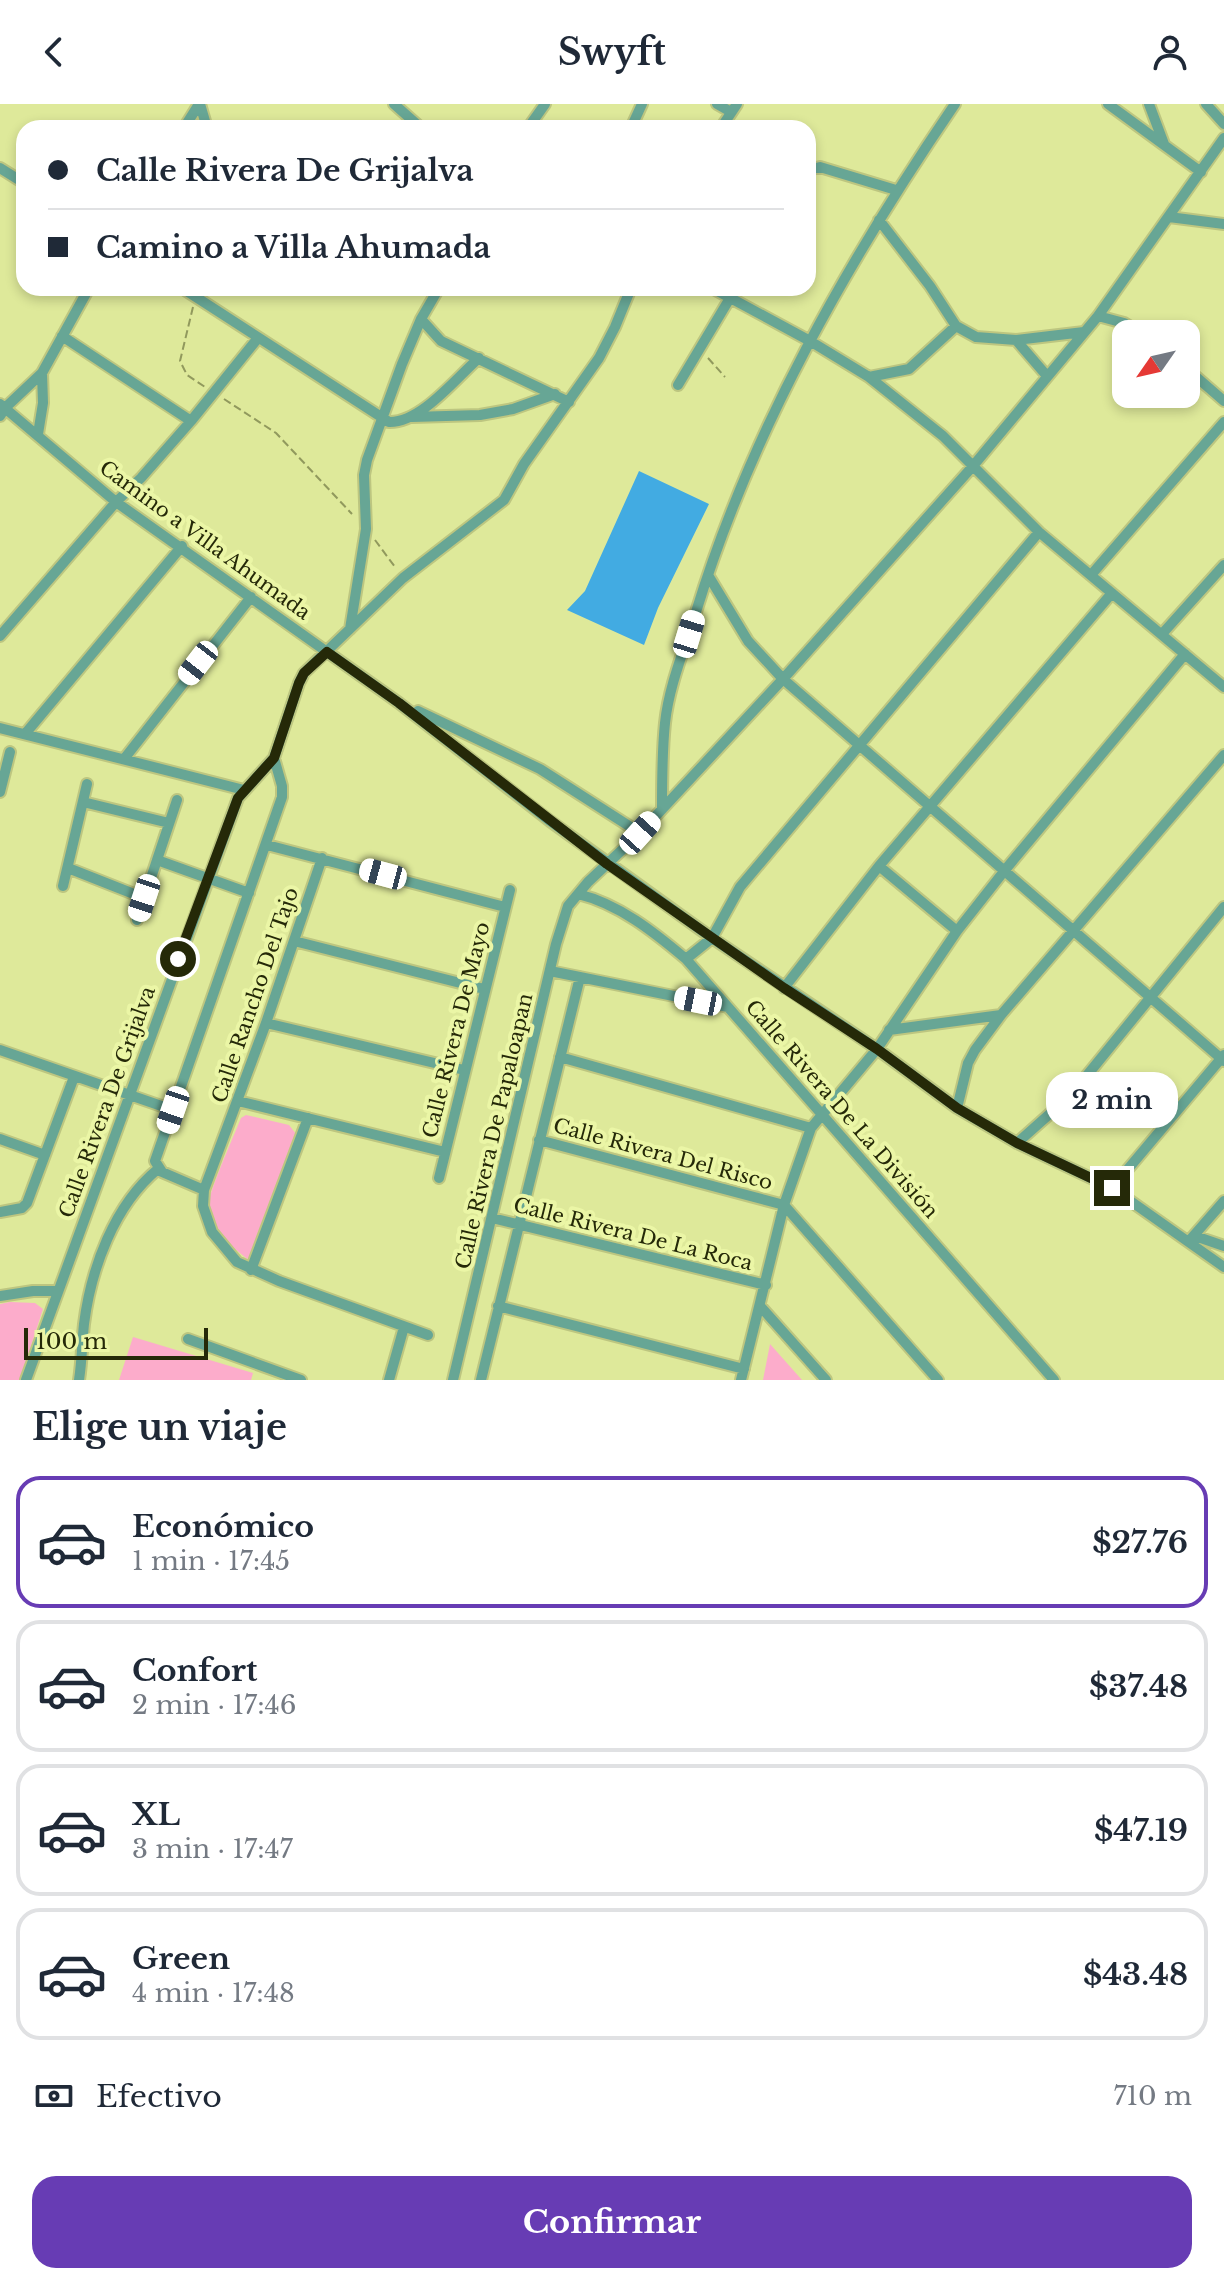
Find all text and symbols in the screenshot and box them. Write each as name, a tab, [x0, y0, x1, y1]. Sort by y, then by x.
icon: back	[32, 30, 76, 74]
text: Swyft	[558, 30, 666, 75]
icon: person	[1148, 30, 1192, 74]
text: Calle Rivera De Grijalva	[96, 152, 474, 189]
text: Camino a Villa Ahumada	[96, 229, 491, 266]
north arrow	[1112, 320, 1200, 408]
map controls	[1112, 320, 1200, 408]
street label: Camino a Villa Ahumada	[95, 455, 316, 625]
car	[671, 608, 707, 660]
car	[174, 637, 222, 689]
car	[615, 807, 665, 859]
car	[357, 856, 409, 892]
car	[125, 871, 163, 925]
street label: Calle Rancho Del Tajo	[207, 884, 303, 1106]
street label: Calle Rivera De Mayo	[418, 919, 494, 1141]
route start	[160, 941, 196, 977]
street label: Calle Rivera De Grijalva	[54, 982, 160, 1221]
car	[672, 985, 724, 1017]
street label: Calle Rivera De Papaloapan	[451, 991, 538, 1271]
street label: Calle Rivera De La División	[741, 995, 943, 1223]
callout: 2 min	[1046, 1072, 1178, 1128]
car	[154, 1083, 192, 1137]
text: 2 min	[1072, 1084, 1152, 1116]
street label: Calle Rivera Del Risco	[551, 1113, 775, 1195]
route end	[1094, 1170, 1130, 1206]
street label: Calle Rivera De La Roca	[511, 1193, 756, 1276]
scale bar	[24, 1324, 208, 1360]
text: 100 m	[36, 1328, 107, 1355]
text: Elige un viaje	[32, 1405, 287, 1450]
icon: car	[36, 1506, 108, 1578]
text: Económico	[132, 1508, 314, 1545]
text: $27.76	[1092, 1524, 1188, 1561]
text: 1 min · 17:45	[132, 1545, 290, 1577]
icon: car	[36, 1650, 108, 1722]
text: Confort	[132, 1652, 257, 1689]
text: $37.48	[1089, 1668, 1188, 1705]
text: 2 min · 17:46	[132, 1689, 296, 1721]
icon: car	[36, 1794, 108, 1866]
text: XL	[132, 1796, 180, 1833]
text: $47.19	[1094, 1812, 1188, 1849]
text: 3 min · 17:47	[132, 1833, 293, 1865]
icon: car	[36, 1938, 108, 2010]
text: Green	[132, 1940, 230, 1977]
text: $43.48	[1083, 1956, 1188, 1993]
text: 4 min · 17:48	[132, 1977, 295, 2009]
icon: cash	[32, 2074, 76, 2118]
text: Efectivo	[96, 2078, 222, 2115]
text: 710 m	[1113, 2080, 1192, 2112]
button: Confirmar	[32, 2176, 1192, 2268]

